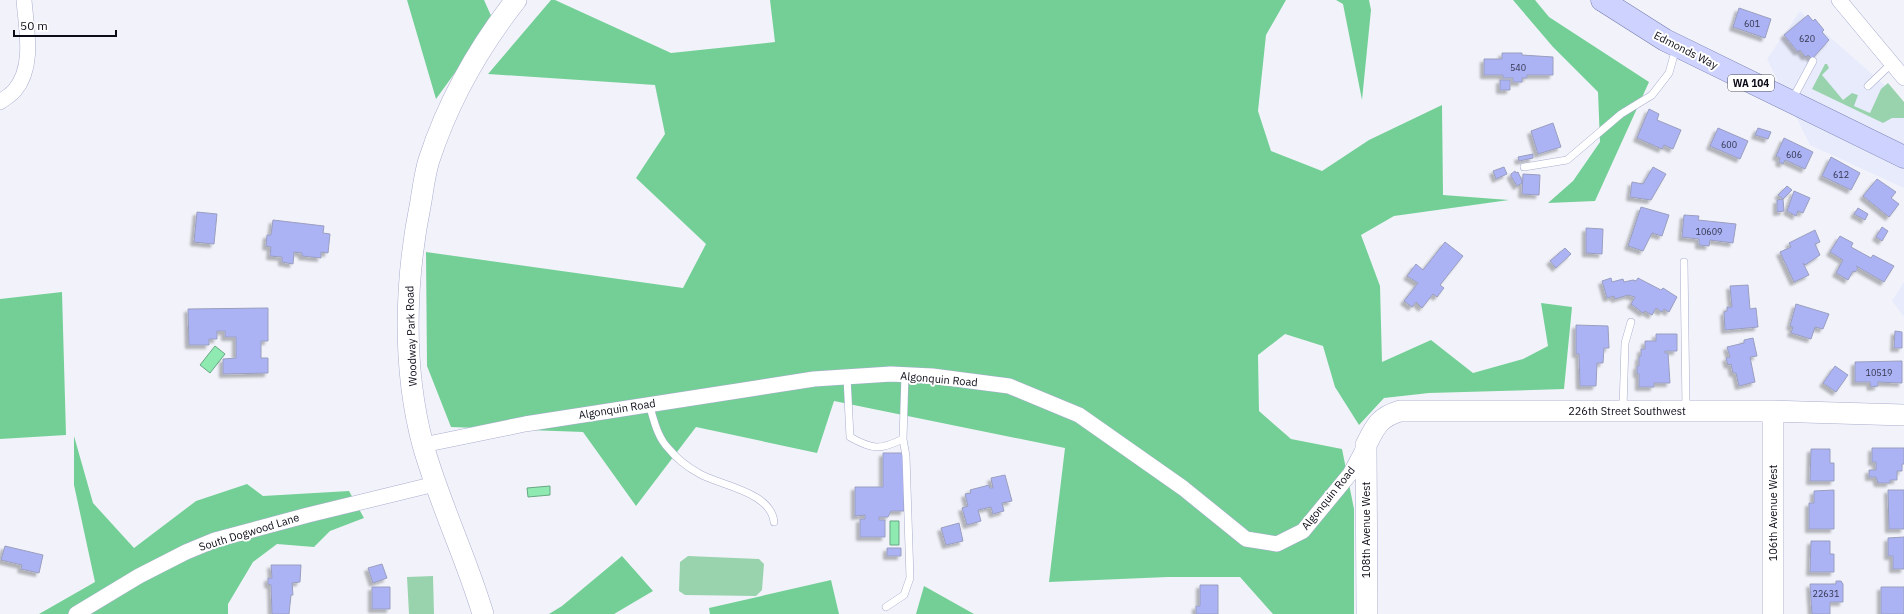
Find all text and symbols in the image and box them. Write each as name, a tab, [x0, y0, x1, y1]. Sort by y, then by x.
scale bar	[14, 12, 116, 38]
text: 50 m	[20, 18, 48, 33]
house number: 601	[1744, 18, 1760, 29]
street label: Edmonds Way	[1652, 28, 1721, 72]
house number: 620	[1799, 33, 1815, 44]
house number: 540	[1510, 62, 1526, 73]
road number: WA 104	[1728, 75, 1774, 91]
house number: 600	[1721, 139, 1737, 150]
house number: 606	[1786, 149, 1802, 160]
house number: 612	[1833, 169, 1849, 180]
house number: 10609	[1695, 226, 1723, 237]
street label: Woodway Park Road	[402, 285, 420, 387]
house number: 10519	[1865, 367, 1893, 378]
street label: Algonquin Road	[900, 369, 978, 389]
street label: Algonquin Road	[578, 396, 656, 422]
street label: 226th Street Southwest	[1568, 404, 1686, 418]
street label: Algonquin Road	[1298, 463, 1358, 533]
street label: 106th Avenue West	[1766, 465, 1780, 561]
street label: 108th Avenue West	[1359, 482, 1373, 578]
street label: South Dogwood Lane	[197, 510, 301, 554]
house number: 22631	[1812, 588, 1840, 599]

